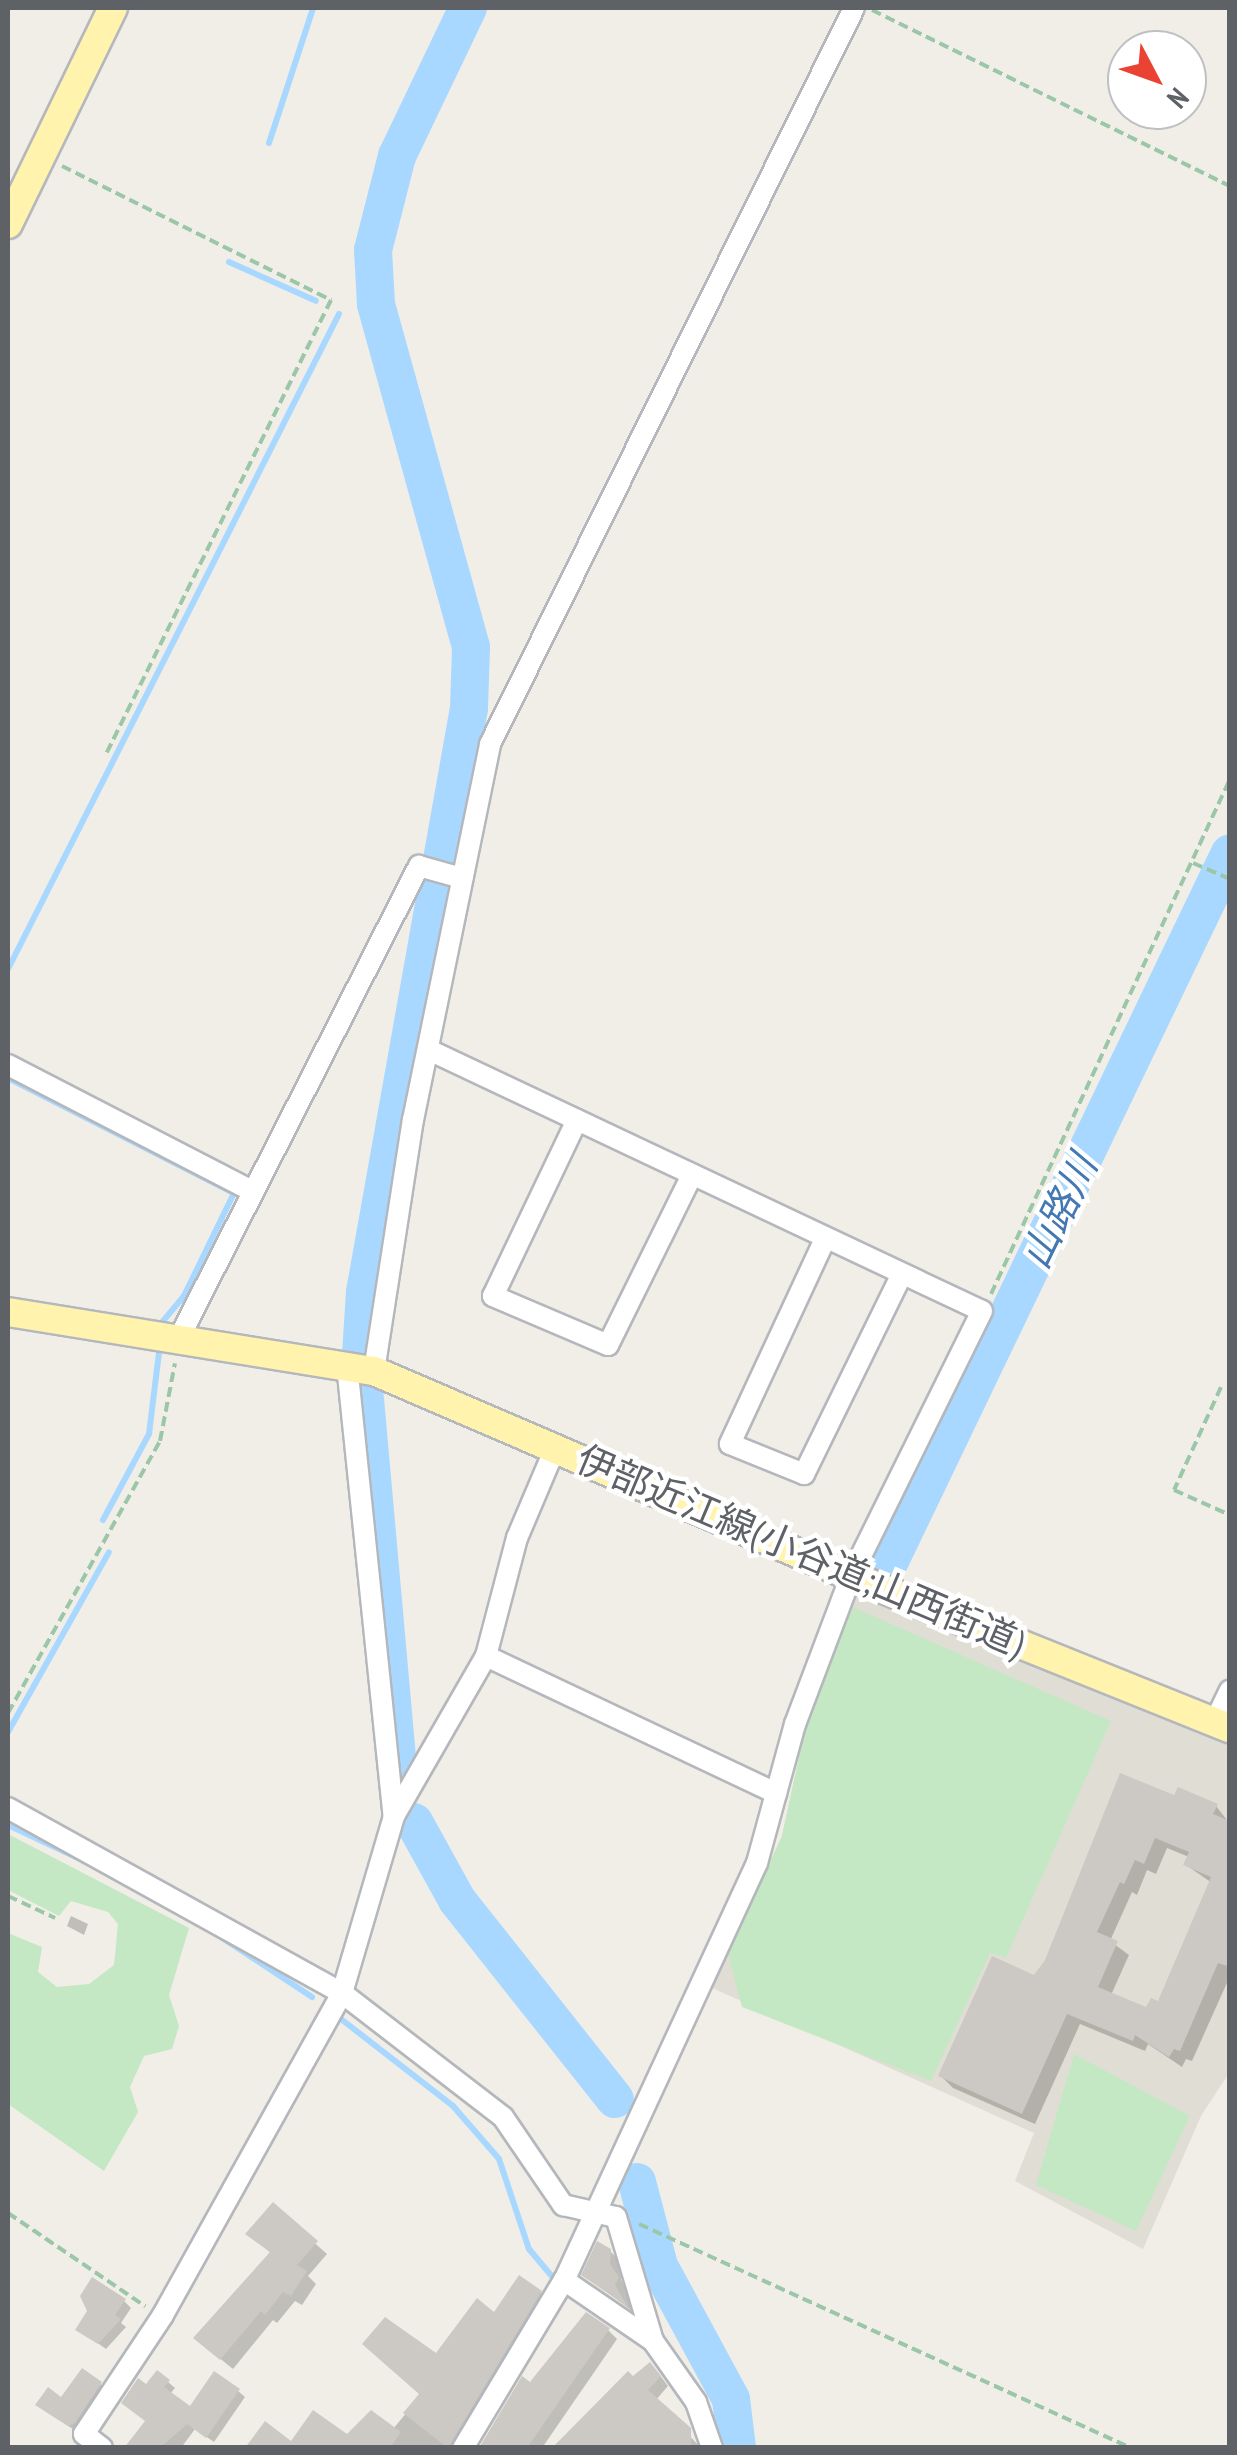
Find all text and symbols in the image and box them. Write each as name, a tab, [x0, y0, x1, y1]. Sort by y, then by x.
north arrow	[1107, 30, 1207, 130]
text: N	[1160, 81, 1197, 117]
water label: 山路川	[1010, 1147, 1106, 1275]
street label: 伊部近江線(小谷道;山西街道)	[570, 1435, 1032, 1665]

